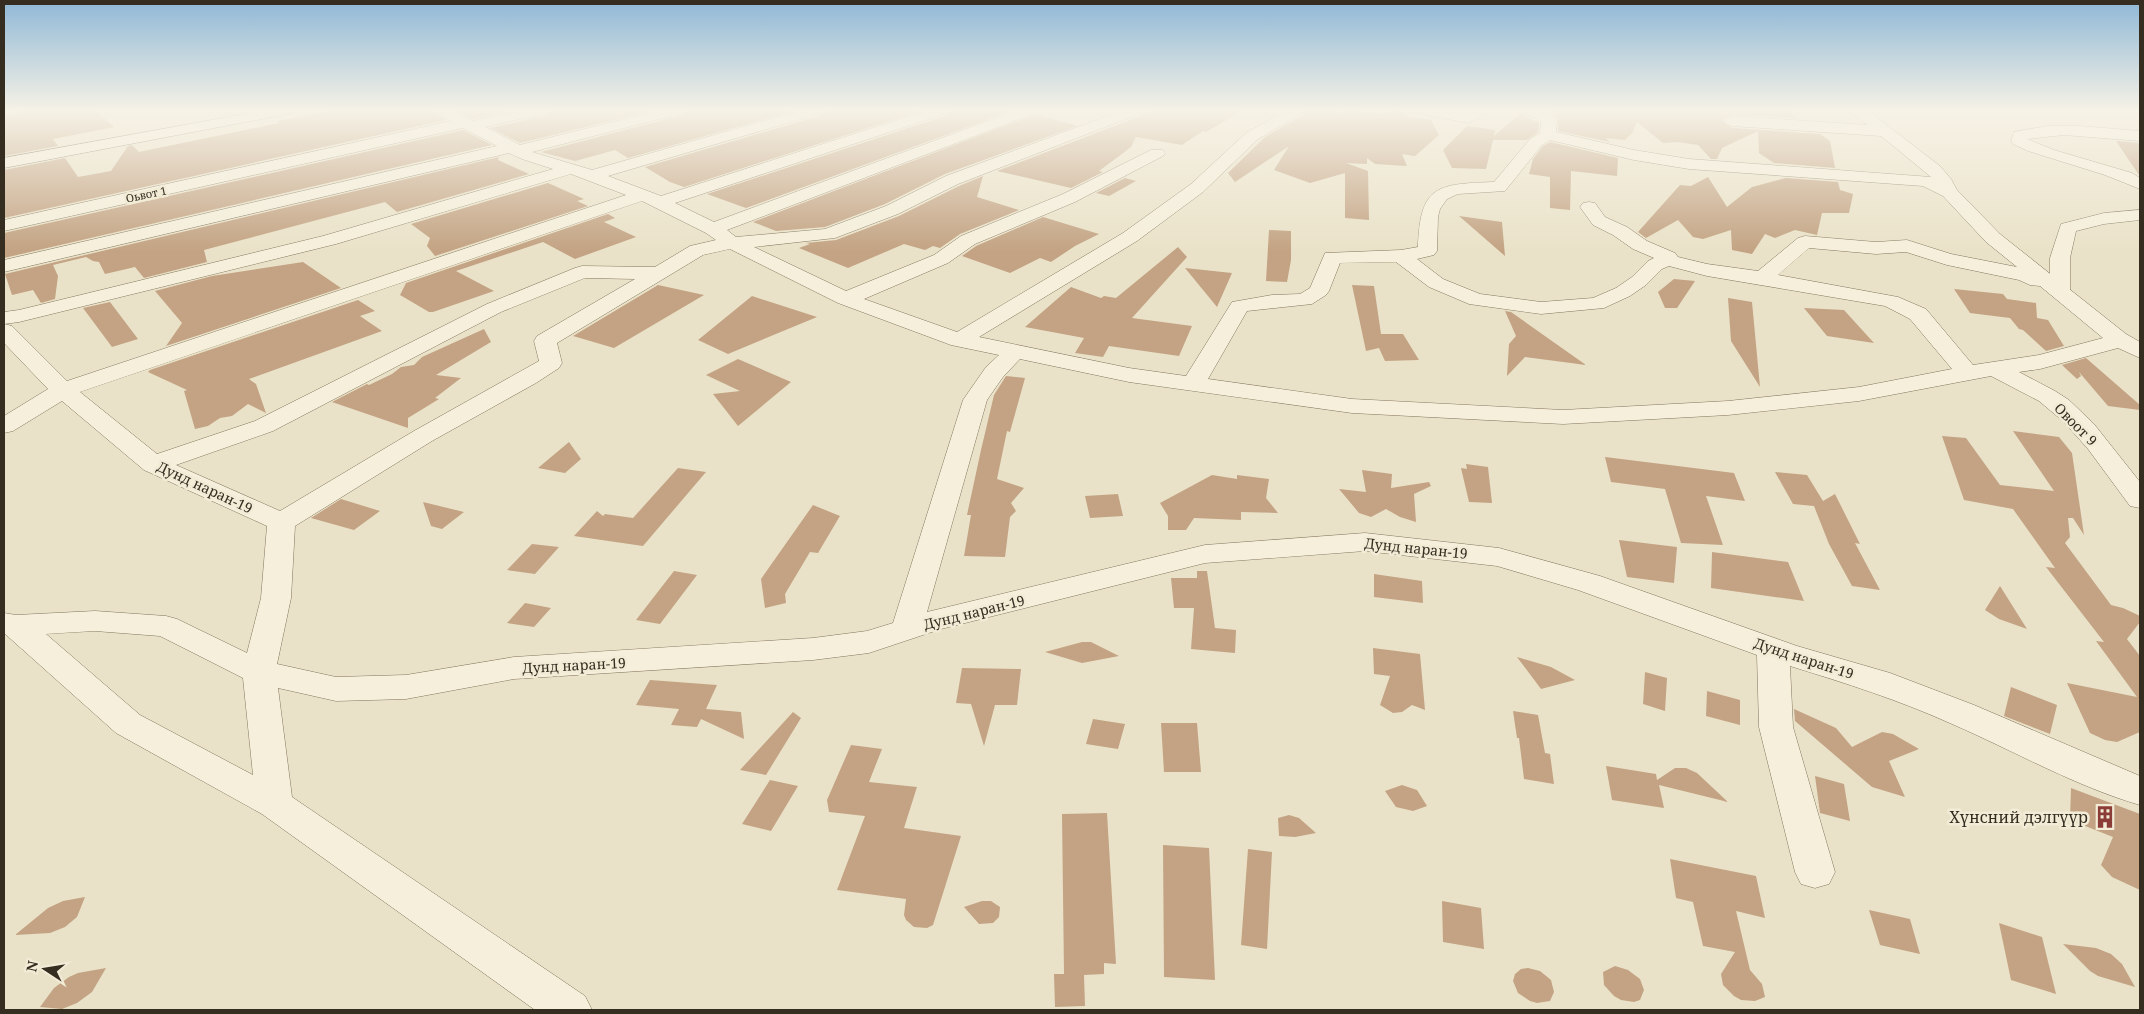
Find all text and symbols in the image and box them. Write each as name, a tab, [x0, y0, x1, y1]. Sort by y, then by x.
street label: Оьвот 1	[124, 182, 168, 206]
street label: Овоот 9	[2050, 398, 2102, 450]
street label: Дунд наран-19	[154, 456, 256, 518]
street label: Дунд наран-19	[1363, 533, 1469, 563]
street label: Дунд наран-19	[921, 590, 1027, 634]
street label: Дунд наран-19	[1752, 633, 1856, 683]
street label: Дунд наран-19	[522, 653, 626, 677]
building icon: Хүнсний дэлгүүр	[2092, 804, 2118, 830]
place label: Хүнсний дэлгүүр	[1949, 806, 2088, 828]
north arrow	[20, 944, 70, 994]
text: N	[21, 959, 42, 974]

